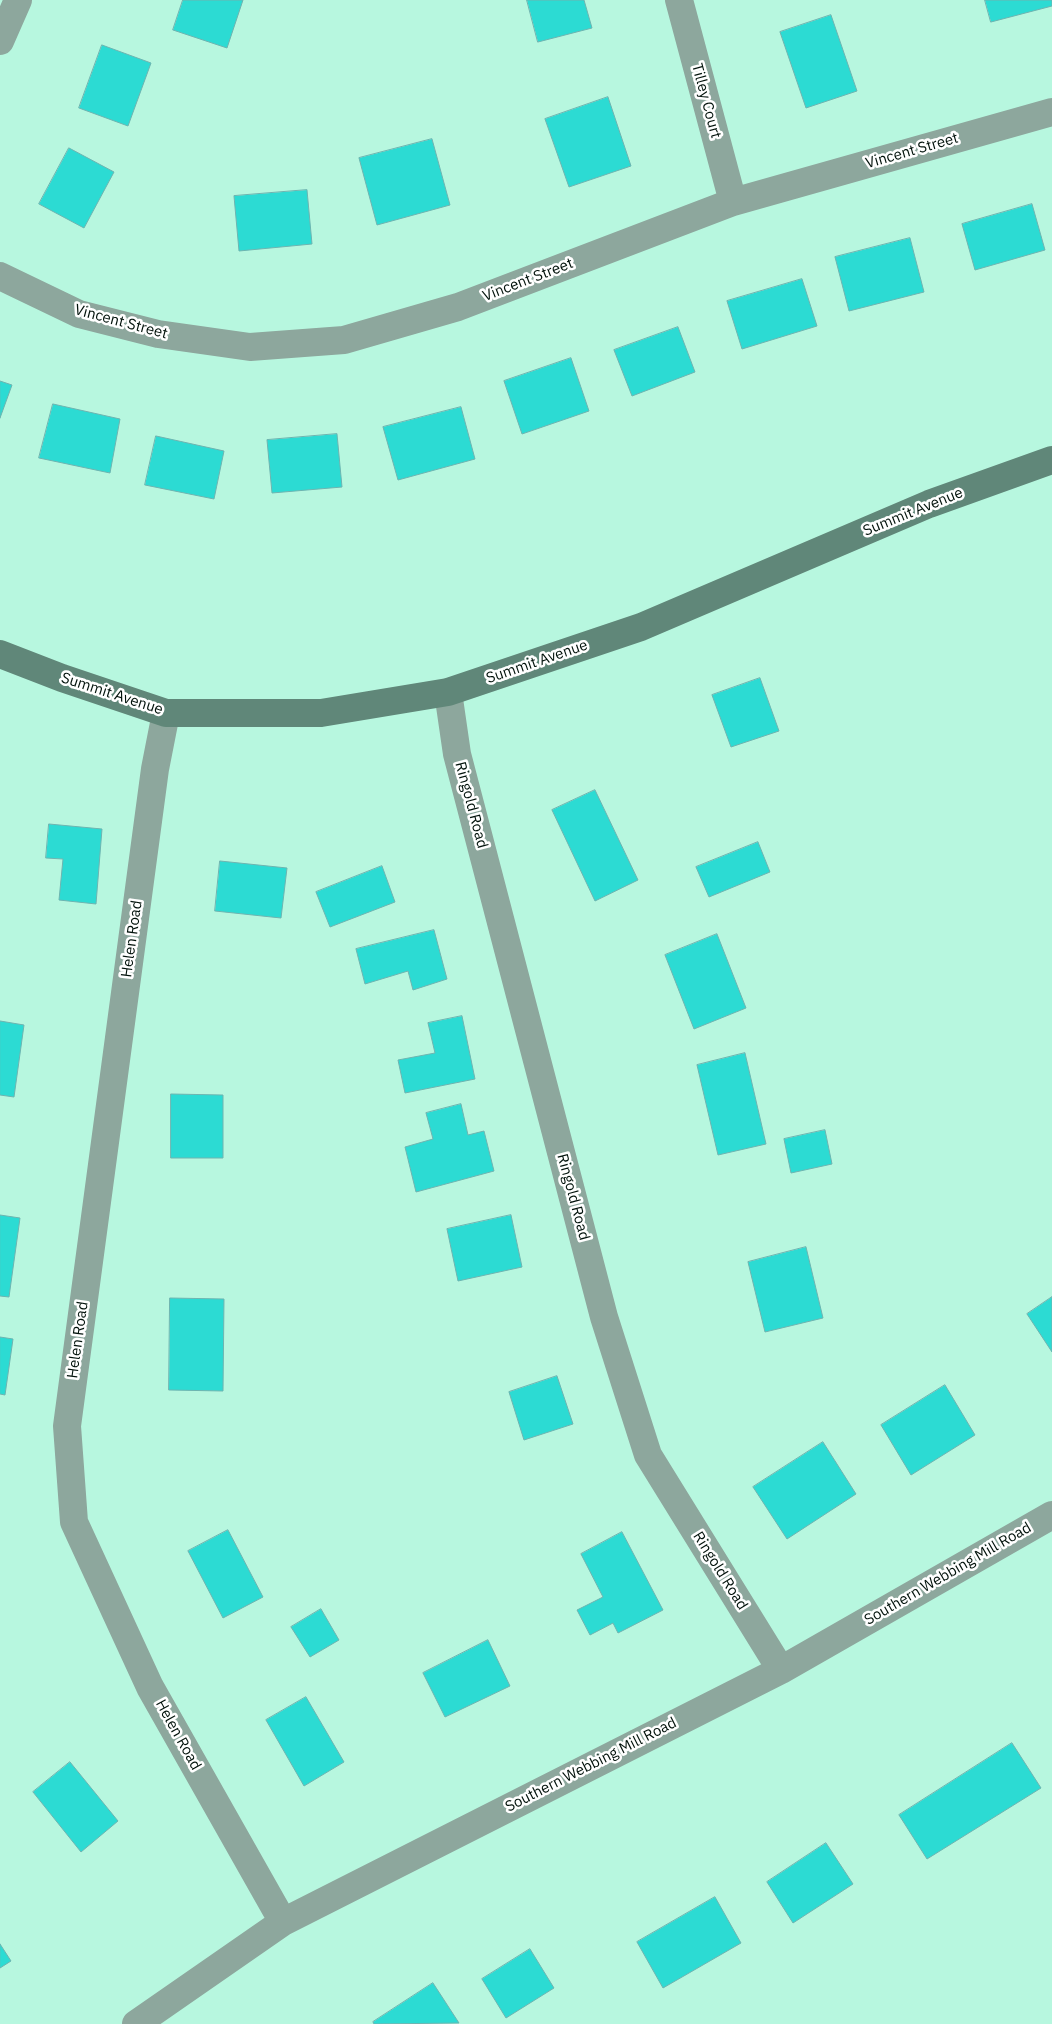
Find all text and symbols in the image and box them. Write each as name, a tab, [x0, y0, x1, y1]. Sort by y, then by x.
street label: Tilley Court	[687, 62, 725, 140]
street label: Vincent Street	[864, 129, 960, 173]
street label: Vincent Street	[480, 254, 576, 306]
street label: Vincent Street	[73, 301, 169, 343]
street label: Summit Avenue	[860, 484, 966, 540]
street label: Summit Avenue	[484, 636, 590, 688]
street label: Summit Avenue	[59, 669, 165, 719]
street label: Ringold Road	[451, 760, 491, 850]
street label: Helen Road	[118, 899, 146, 979]
street label: Ringold Road	[553, 1152, 593, 1242]
street label: Helen Road	[64, 1300, 92, 1380]
street label: Southern Webbing Mill Road	[861, 1519, 1035, 1629]
street label: Ringold Road	[689, 1529, 751, 1613]
street label: Helen Road	[151, 1697, 205, 1773]
street label: Southern Webbing Mill Road	[502, 1714, 680, 1816]

